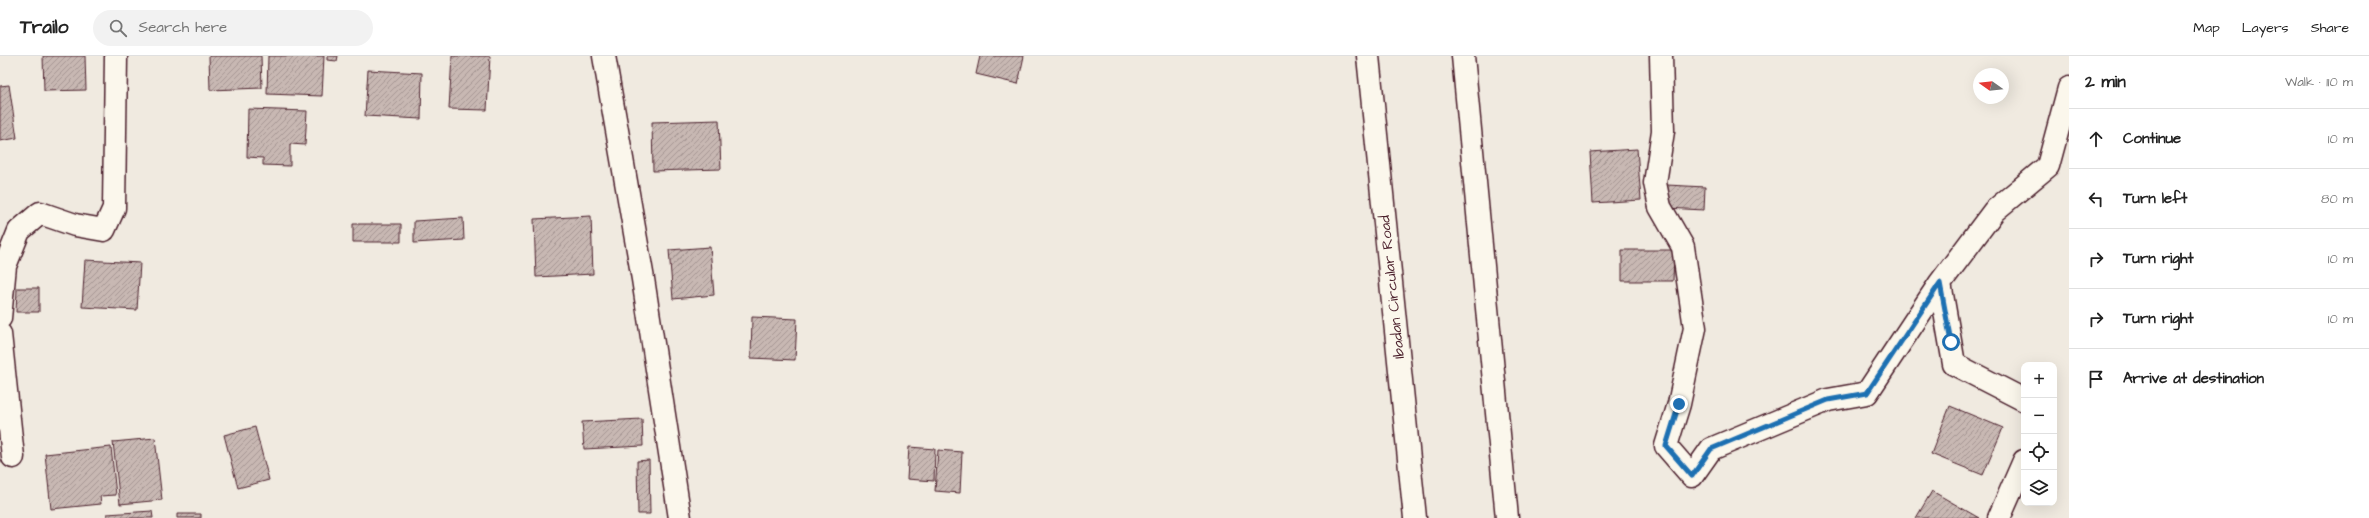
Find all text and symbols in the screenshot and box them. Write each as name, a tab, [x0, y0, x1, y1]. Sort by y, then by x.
search box	[93, 10, 373, 46]
text: Trailo	[20, 14, 69, 41]
icon: search	[107, 17, 129, 39]
text: Search here	[139, 17, 227, 38]
text: Map	[2193, 18, 2220, 38]
text: Layers	[2242, 18, 2289, 38]
text: Share	[2311, 18, 2349, 38]
north arrow	[1973, 68, 2009, 104]
text: 2 min	[2085, 70, 2126, 94]
text: Walk · 110 m	[2285, 73, 2353, 91]
icon: ahead	[2085, 128, 2107, 150]
text: Continue	[2123, 128, 2181, 149]
text: 10 m	[2328, 130, 2353, 148]
icon: left	[2085, 188, 2107, 210]
text: Turn left	[2123, 188, 2187, 209]
text: 80 m	[2321, 190, 2353, 208]
street label: Ibadan Circular Road	[1374, 214, 1410, 360]
icon: right	[2085, 248, 2107, 270]
text: Turn right	[2123, 248, 2194, 269]
text: 10 m	[2328, 250, 2353, 268]
icon: right	[2085, 308, 2107, 330]
text: Turn right	[2123, 308, 2194, 329]
text: 10 m	[2328, 310, 2353, 328]
route start	[1942, 333, 1960, 351]
map controls	[2021, 362, 2057, 506]
button: +	[2021, 362, 2057, 398]
icon: arrive	[2085, 368, 2107, 390]
text: Arrive at destination	[2123, 368, 2264, 389]
route end	[1670, 395, 1688, 413]
button: −	[2021, 398, 2057, 434]
button: locate	[2021, 434, 2057, 470]
button: layers	[2021, 470, 2057, 506]

